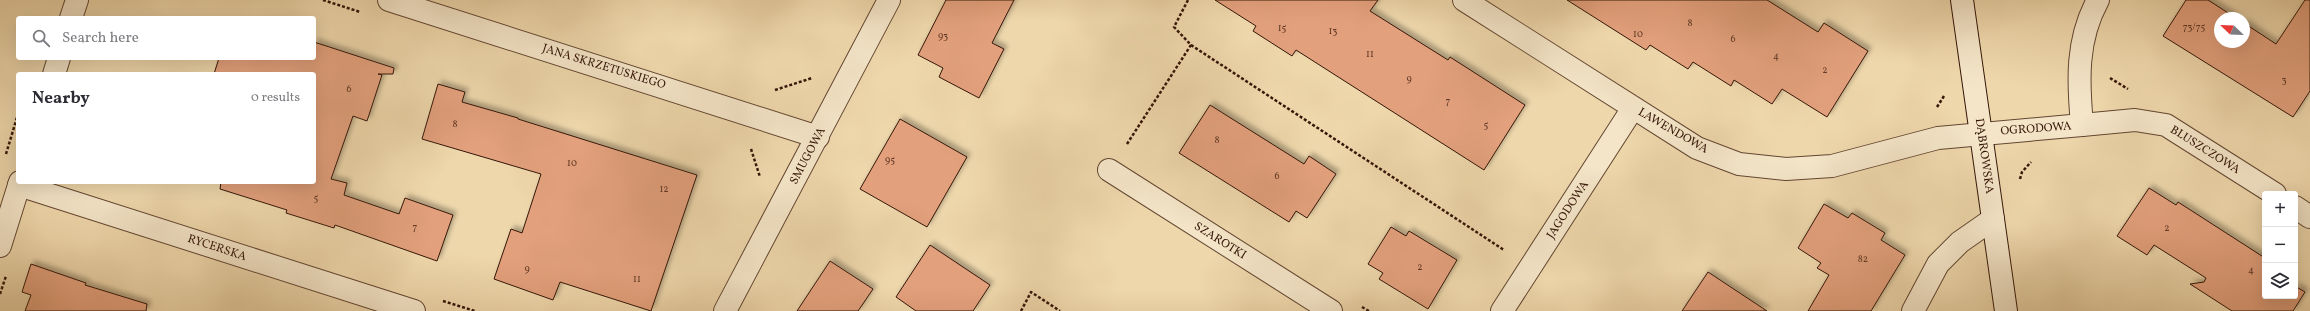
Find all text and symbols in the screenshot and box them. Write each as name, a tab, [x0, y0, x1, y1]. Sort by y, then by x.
north arrow	[2214, 12, 2250, 48]
search box	[16, 16, 316, 60]
house number: 8	[1687, 16, 1693, 30]
house number: 73/75	[2183, 20, 2206, 34]
house number: 15	[1278, 21, 1287, 35]
house number: 13	[1328, 24, 1338, 38]
icon: search	[30, 27, 52, 49]
house number: 10	[1633, 27, 1643, 41]
text: Search here	[62, 28, 139, 49]
house number: 93	[938, 29, 948, 43]
house number: 6	[1730, 32, 1736, 46]
street label: JANA SKRZETUSKIEGO	[540, 41, 668, 93]
house number: 11	[1366, 47, 1374, 61]
house number: 4	[1773, 49, 1779, 63]
house number: 2	[1822, 63, 1828, 77]
house number: 9	[1406, 72, 1412, 86]
house number: 3	[2281, 73, 2287, 87]
house number: 6	[346, 82, 352, 96]
text: Nearby	[32, 87, 90, 110]
text: 0 results	[251, 89, 300, 107]
house number: 7	[1446, 94, 1451, 108]
street label: LAWENDOWA	[1635, 104, 1712, 158]
house number: 8	[452, 117, 458, 131]
street label: DĄBROWSKA	[1971, 117, 1997, 195]
house number: 5	[1484, 118, 1489, 132]
street label: OGRODOWA	[2000, 118, 2073, 139]
street label: BLUSZCZOWA	[2167, 122, 2244, 178]
street label: SMUGOWA	[786, 124, 830, 187]
house number: 8	[1214, 133, 1220, 147]
house number: 95	[885, 153, 895, 167]
house number: 10	[567, 156, 577, 170]
house number: 6	[1274, 169, 1280, 183]
street label: JAGODOWA	[1543, 177, 1593, 242]
house number: 12	[659, 182, 669, 196]
house number: 5	[314, 191, 319, 205]
map controls	[2262, 191, 2298, 299]
button: +	[2262, 191, 2298, 227]
street label: SZAROTKI	[1191, 219, 1249, 263]
house number: 7	[413, 220, 418, 234]
house number: 2	[2164, 221, 2170, 235]
button: −	[2262, 227, 2298, 263]
street label: RYCERSKA	[185, 231, 249, 265]
house number: 82	[1858, 252, 1868, 266]
house number: 2	[1417, 260, 1423, 274]
house number: 9	[524, 262, 530, 276]
house number: 4	[2248, 263, 2254, 277]
button: layers	[2262, 263, 2298, 299]
house number: 11	[633, 272, 641, 286]

